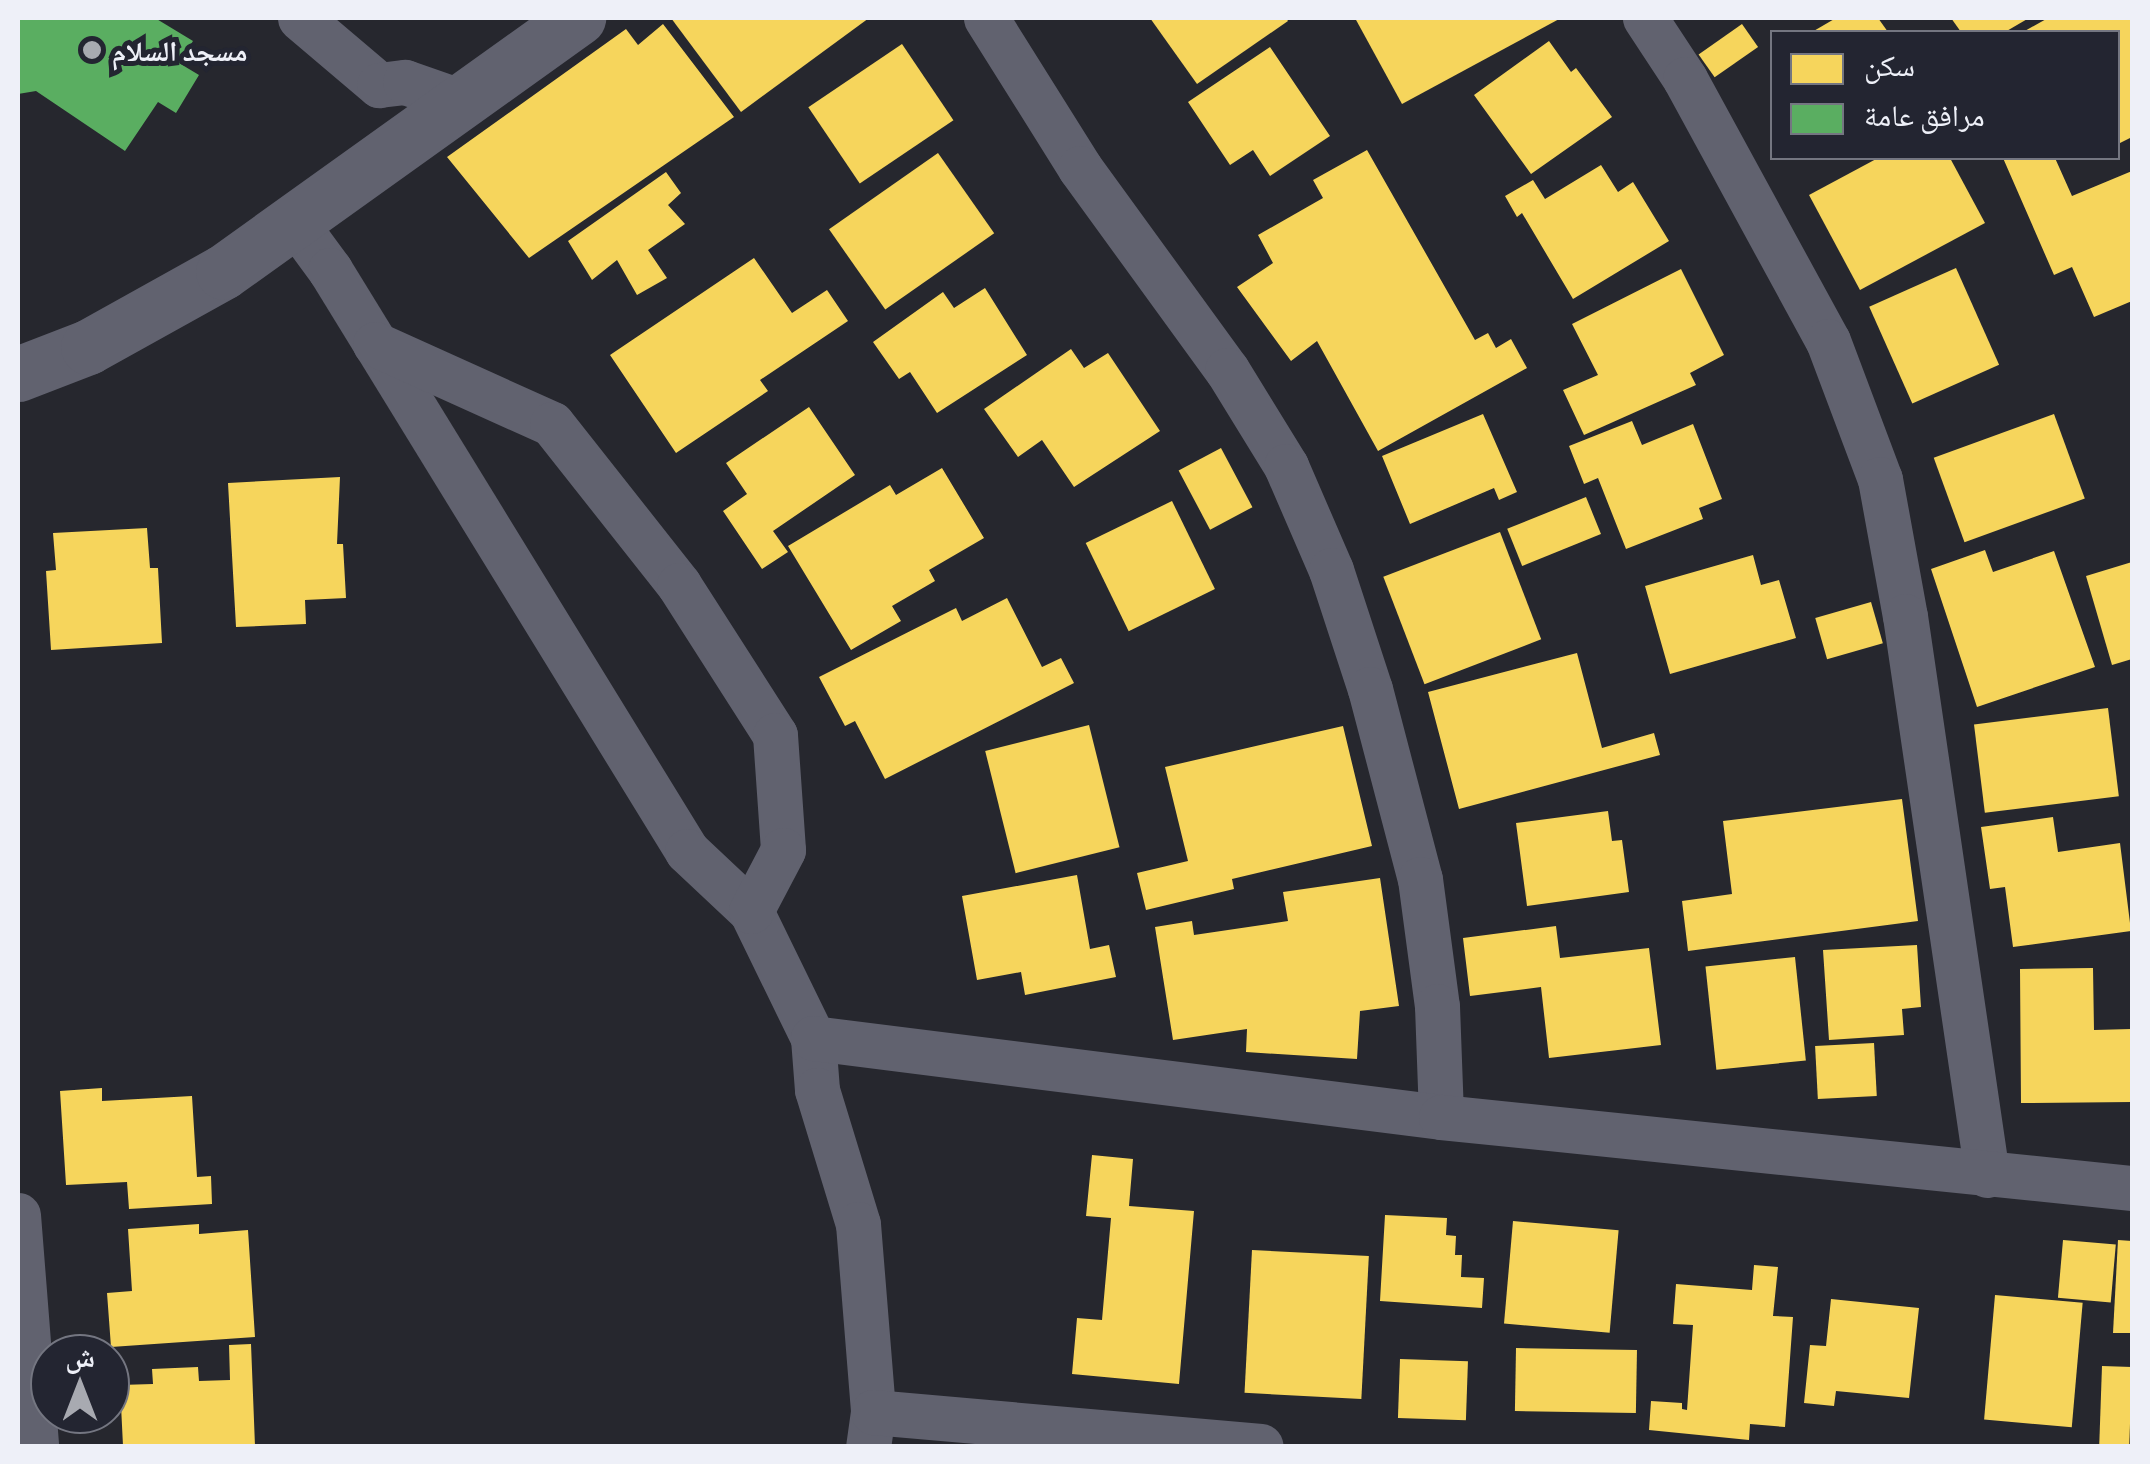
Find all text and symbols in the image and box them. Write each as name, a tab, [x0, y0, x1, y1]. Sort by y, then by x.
legend	[1770, 30, 2120, 160]
place label: مسجد السلام	[112, 33, 248, 67]
marker: مسجد السلام	[81, 39, 103, 61]
text: سكن	[1864, 44, 1915, 85]
text: مرافق عامة	[1864, 94, 1985, 135]
north arrow	[30, 1334, 130, 1434]
text: ش	[65, 1337, 95, 1375]

